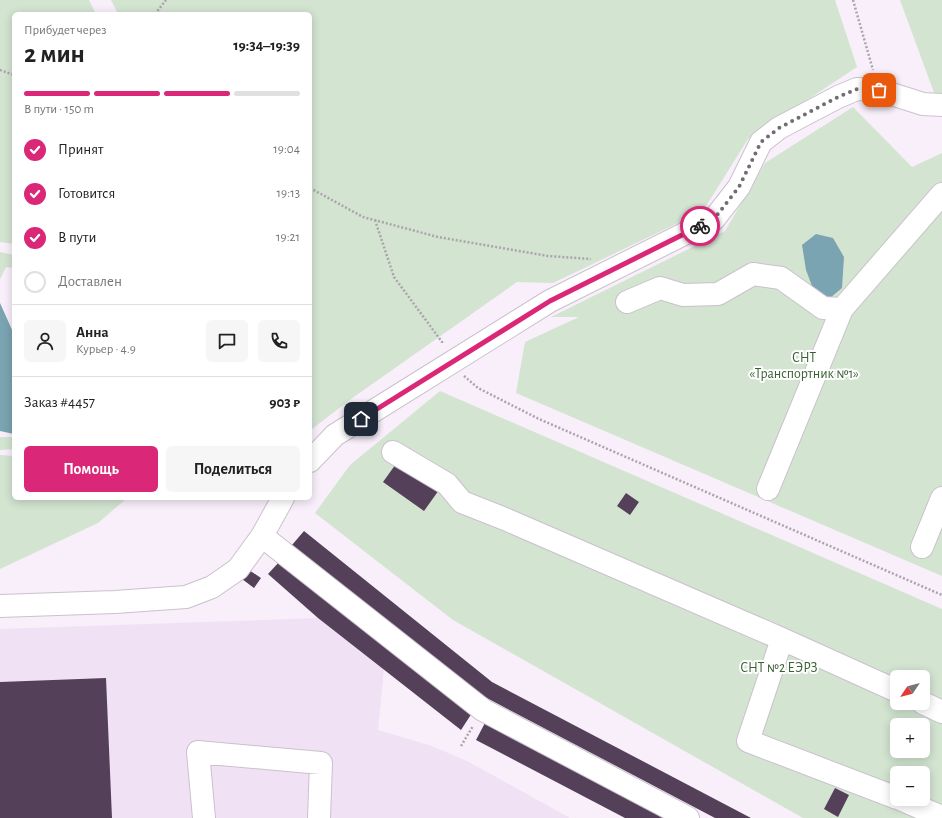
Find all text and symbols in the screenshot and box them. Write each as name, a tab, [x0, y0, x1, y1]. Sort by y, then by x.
text: Прибудет через	[24, 24, 106, 37]
text: 19:34–19:39	[233, 38, 300, 53]
text: 2 мин	[24, 41, 85, 67]
pin	[862, 73, 896, 107]
icon: bag	[868, 79, 890, 101]
text: В пути · 150 m	[24, 103, 94, 116]
icon: check	[24, 139, 46, 161]
text: Принят	[58, 142, 103, 157]
text: 19:04	[273, 143, 300, 156]
icon: check	[24, 183, 46, 205]
text: Готовится	[58, 186, 115, 201]
text: 19:13	[277, 187, 300, 200]
courier	[680, 206, 720, 246]
icon: bike	[689, 215, 711, 237]
icon: check	[24, 227, 46, 249]
text: В пути	[58, 230, 96, 245]
text: 19:21	[276, 231, 300, 244]
text: Доставлен	[58, 274, 122, 289]
button: person	[24, 320, 66, 362]
button: chat	[206, 320, 248, 362]
button: phone	[258, 320, 300, 362]
text: Анна	[76, 325, 109, 340]
text: Курьер · 4.9	[76, 343, 136, 356]
park label: СНТ «Транспортник №1»	[749, 351, 859, 381]
text: Заказ #4457	[24, 395, 95, 410]
text: 903 ₽	[269, 395, 300, 410]
pin	[344, 402, 378, 436]
icon: home	[350, 408, 372, 430]
button: Помощь	[24, 446, 158, 492]
button: Поделиться	[166, 446, 300, 492]
park label: СНТ №2 ЕЭРЗ	[740, 661, 818, 675]
north arrow	[890, 670, 930, 710]
map controls	[890, 670, 930, 806]
button: +	[890, 718, 930, 758]
button: −	[890, 766, 930, 806]

